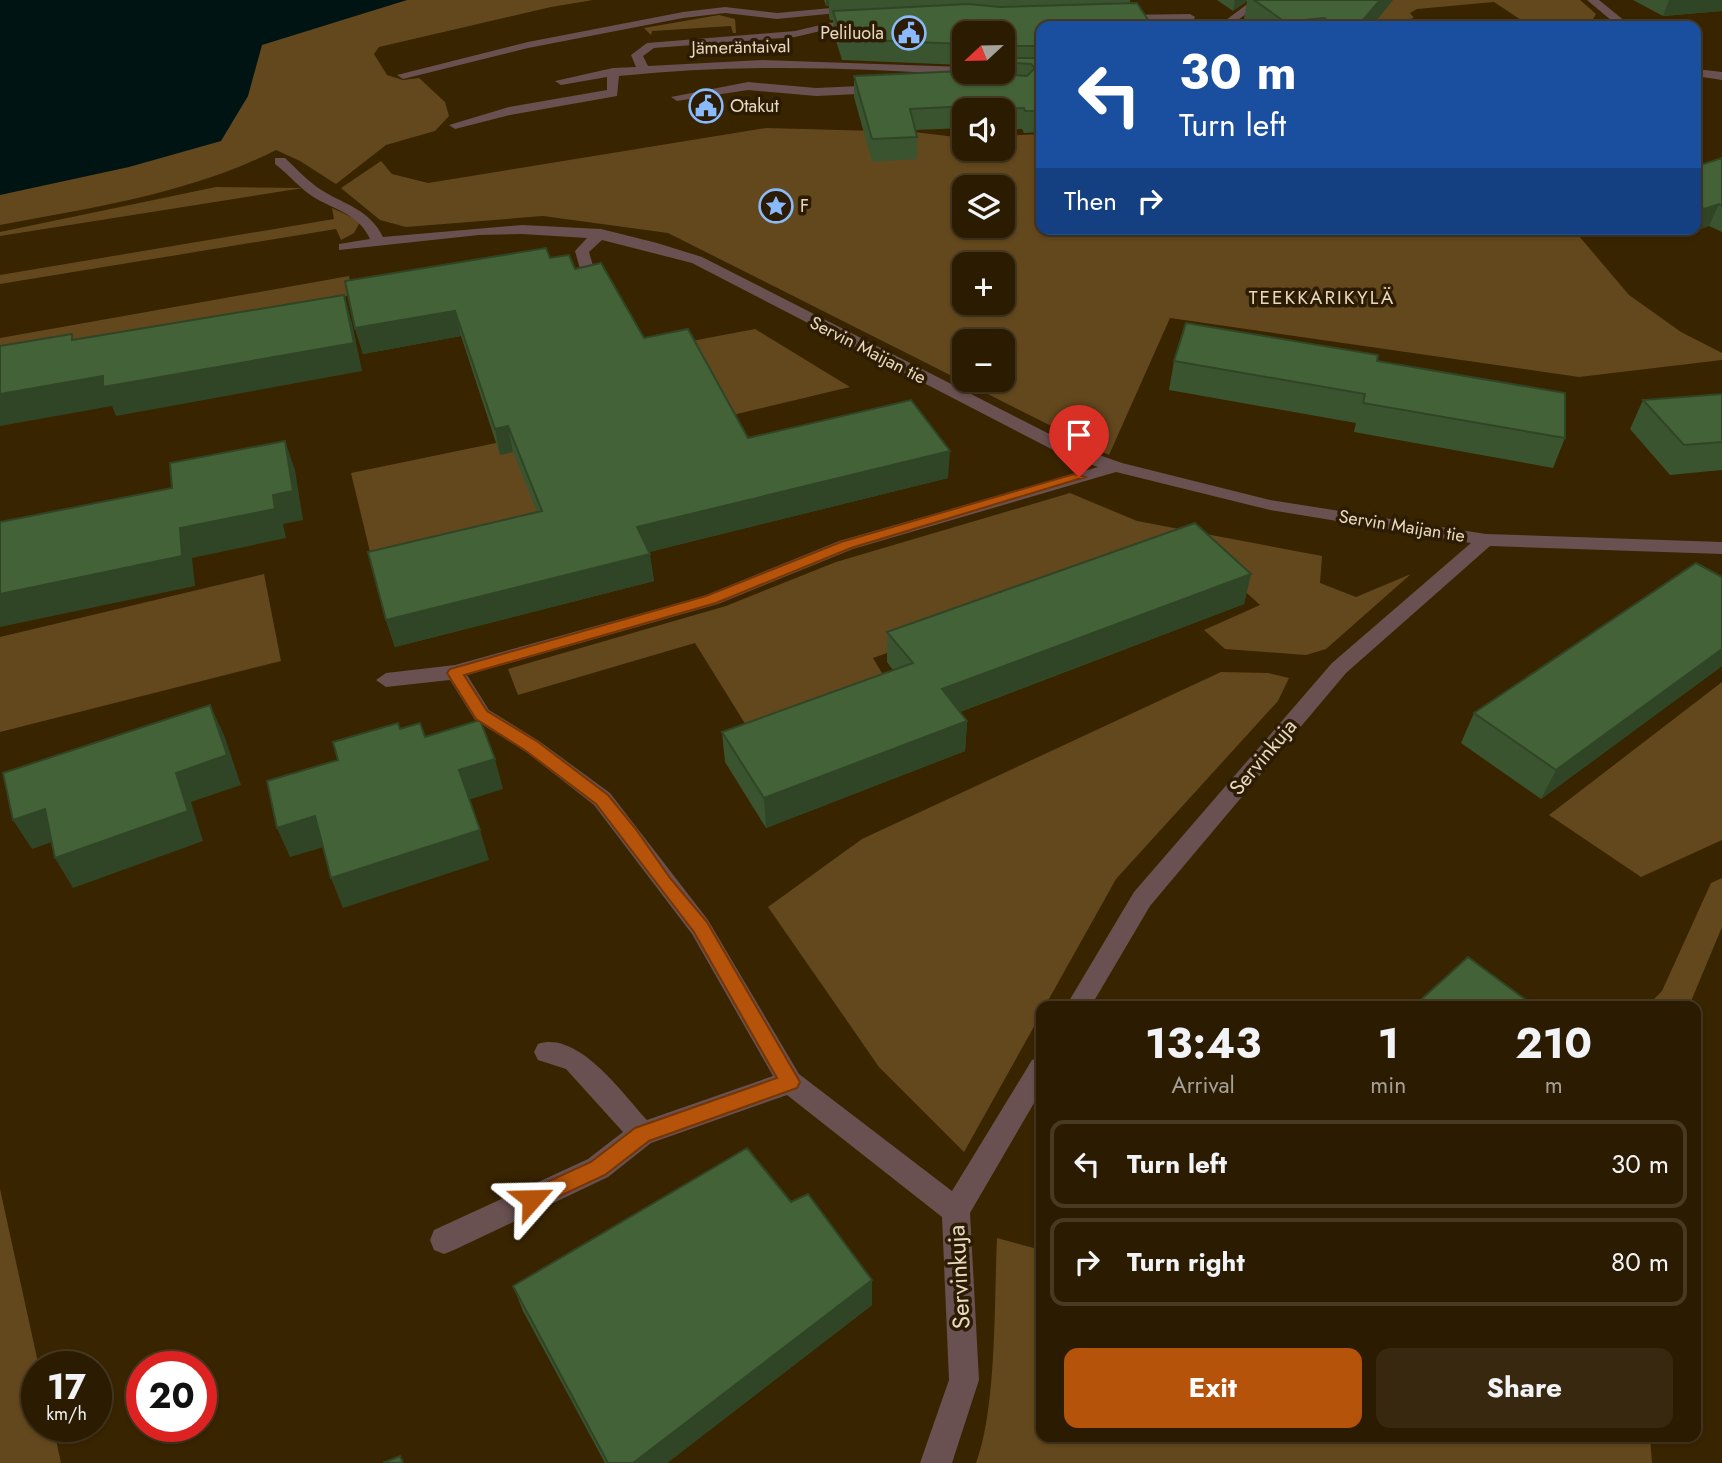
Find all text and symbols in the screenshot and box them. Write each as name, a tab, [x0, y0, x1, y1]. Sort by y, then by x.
public building icon: Peliluola	[890, 14, 928, 52]
place label: Peliluola	[820, 20, 884, 46]
north arrow	[952, 21, 1015, 84]
map controls	[952, 21, 1015, 392]
street label: Jämeräntaival	[689, 33, 791, 61]
text: 30 m	[1179, 37, 1297, 107]
icon: left	[1064, 49, 1155, 140]
public building icon: Otakut	[687, 87, 725, 125]
place label: Otakut	[730, 93, 779, 119]
button: sound	[952, 98, 1015, 161]
text: Turn left	[1179, 102, 1286, 148]
button: layers	[952, 175, 1015, 238]
text: Then	[1064, 182, 1117, 220]
icon: right	[1131, 182, 1169, 220]
place icon: F	[757, 187, 795, 225]
place label: F	[800, 193, 809, 219]
button: +	[952, 252, 1015, 315]
district label: TEEKKARIKYLÄ	[1249, 284, 1395, 311]
street label: Servin Maijan tie	[805, 309, 931, 391]
button: −	[952, 329, 1015, 392]
pin	[1049, 405, 1109, 477]
icon: arrive	[1060, 416, 1098, 454]
street label: Servin Maijan tie	[1337, 503, 1467, 549]
street label: Servinkuja	[1222, 712, 1304, 802]
text: 13:43	[1145, 1013, 1261, 1074]
text: 1	[1378, 1013, 1399, 1074]
text: 210	[1515, 1013, 1592, 1074]
text: Arrival	[1171, 1068, 1235, 1102]
text: min	[1370, 1068, 1406, 1102]
text: m	[1545, 1068, 1563, 1102]
icon: left	[1068, 1145, 1106, 1183]
text: Turn left	[1127, 1145, 1227, 1183]
text: 30 m	[1611, 1145, 1669, 1183]
position arrow	[495, 1162, 569, 1236]
street label: Servinkuja	[938, 1224, 979, 1330]
icon: right	[1068, 1243, 1106, 1281]
text: Turn right	[1127, 1243, 1245, 1281]
text: 80 m	[1611, 1243, 1669, 1281]
button: Exit	[1064, 1348, 1362, 1428]
button: Share	[1376, 1348, 1673, 1428]
speed limit sign: 20	[126, 1351, 217, 1442]
text: 17	[47, 1362, 86, 1412]
text: km/h	[46, 1401, 87, 1427]

